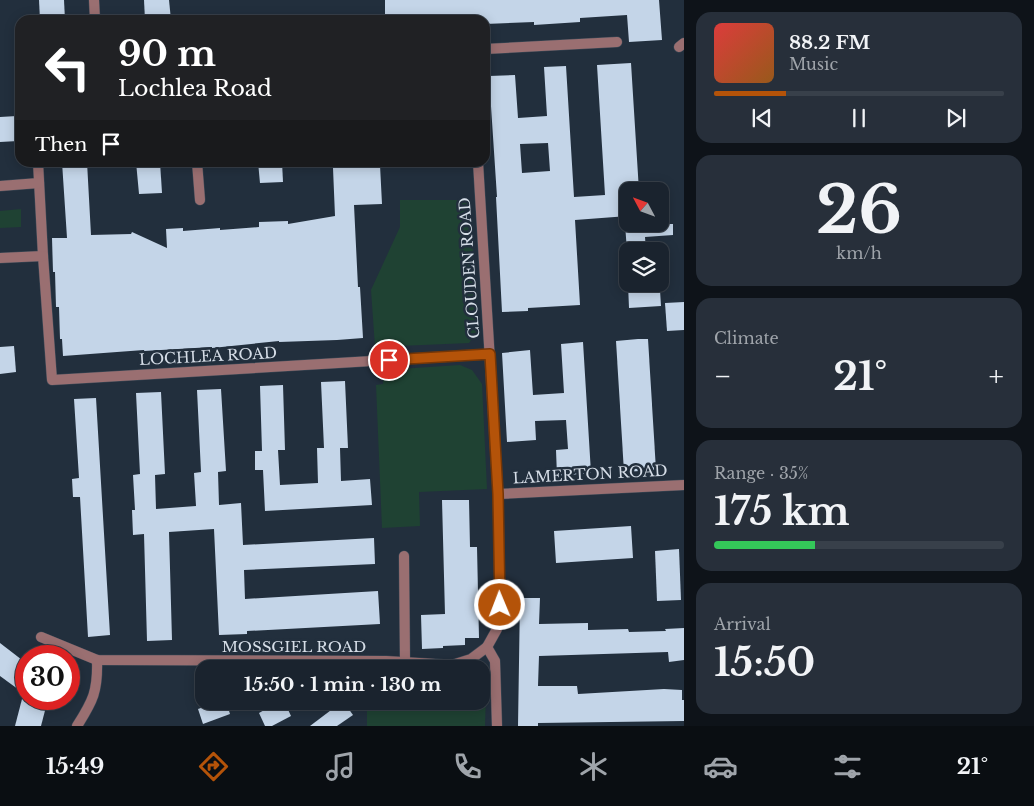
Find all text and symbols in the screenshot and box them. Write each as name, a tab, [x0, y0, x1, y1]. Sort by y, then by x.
text: 88.2 FM	[789, 31, 870, 54]
text: 90 m	[118, 32, 216, 75]
icon: left	[35, 35, 100, 100]
text: Music	[789, 54, 838, 74]
text: Lochlea Road	[118, 75, 272, 102]
icon: previous	[748, 104, 776, 132]
icon: pause	[845, 104, 873, 132]
icon: next	[942, 104, 970, 132]
icon: arrive	[97, 130, 125, 158]
text: Then	[35, 133, 87, 156]
text: 26	[816, 170, 902, 251]
north arrow	[619, 182, 669, 232]
map controls	[619, 182, 669, 292]
street label: CLOUDEN ROAD	[455, 197, 483, 339]
button: layers	[619, 242, 669, 292]
text: km/h	[836, 243, 882, 263]
text: Climate	[714, 328, 779, 348]
pin	[368, 339, 410, 381]
street label: LOCHLEA ROAD	[139, 343, 277, 369]
icon: arrive	[375, 346, 403, 374]
text: 21°	[833, 353, 887, 400]
text: −	[714, 359, 732, 394]
text: +	[989, 359, 1004, 394]
street label: LAMERTON ROAD	[512, 460, 668, 488]
text: Range · 35%	[714, 463, 809, 483]
text: 175 km	[714, 488, 850, 535]
position arrow	[473, 578, 525, 630]
text: Arrival	[714, 614, 771, 634]
street label: MOSSGIEL ROAD	[222, 637, 366, 656]
text: 15:50	[714, 639, 815, 686]
speed limit sign: 30	[15, 645, 80, 710]
text: 15:50 · 1 min · 130 m	[244, 673, 441, 696]
icon: directions	[196, 749, 231, 784]
icon: music	[323, 749, 358, 784]
icon: phone	[450, 749, 485, 784]
icon: climate	[576, 749, 611, 784]
icon: car	[703, 749, 738, 784]
icon: filters	[830, 749, 865, 784]
text: 15:49	[46, 753, 104, 780]
text: 21°	[957, 753, 988, 780]

